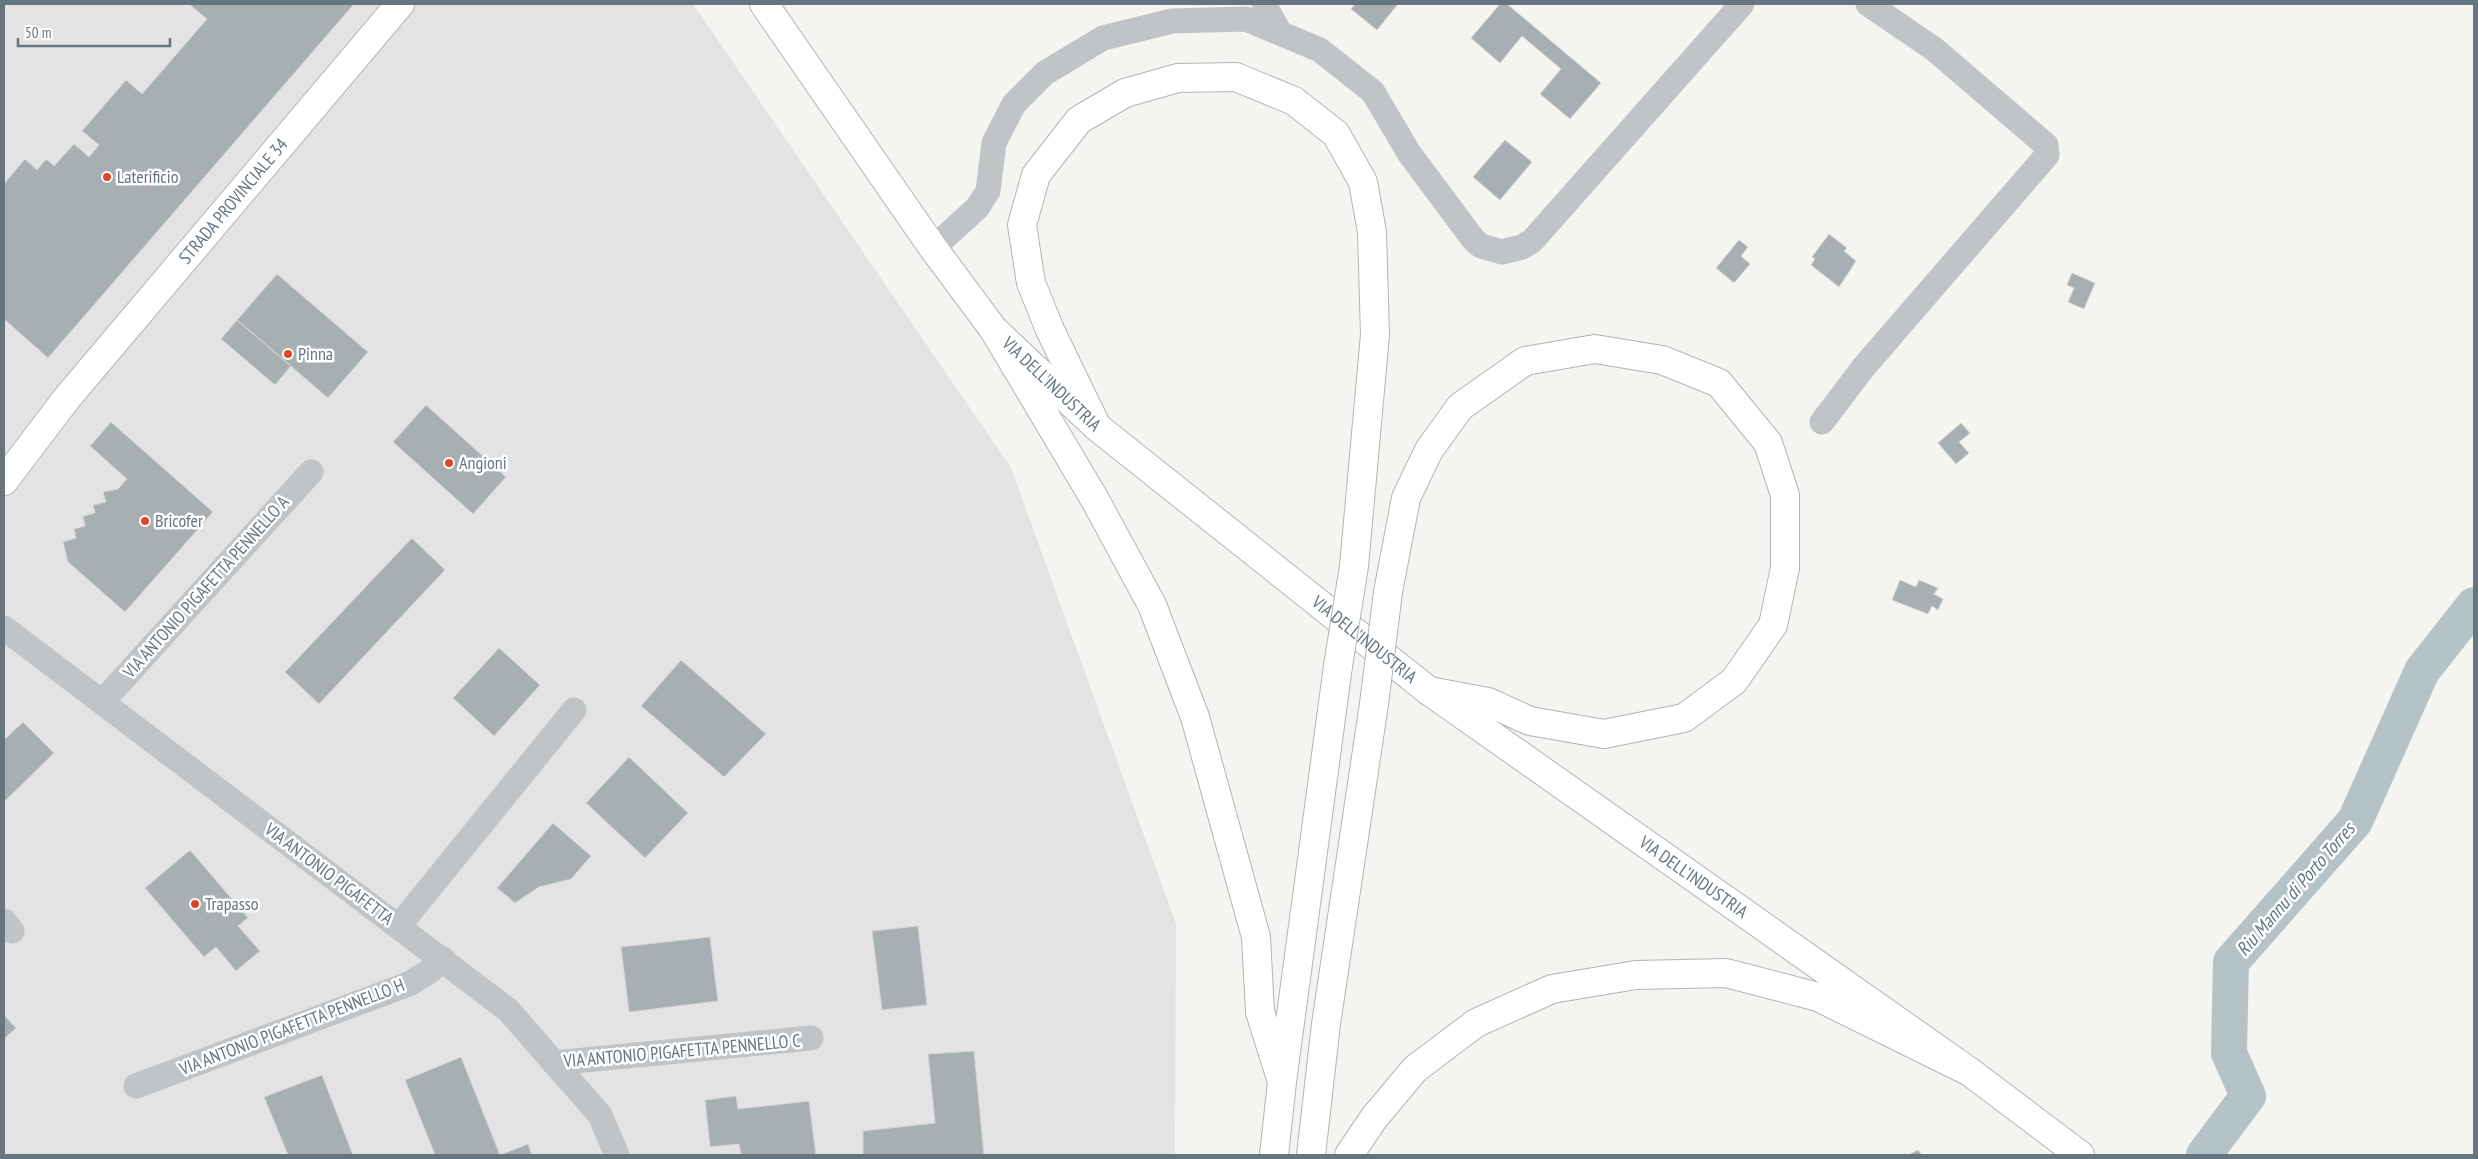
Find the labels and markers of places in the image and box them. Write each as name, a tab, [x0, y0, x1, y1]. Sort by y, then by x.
place label: Laterificio	[117, 165, 179, 188]
marker: Laterificio	[101, 171, 113, 183]
place label: Pinna	[298, 342, 333, 365]
marker: Pinna	[282, 348, 294, 360]
place label: Angioni	[459, 451, 507, 474]
marker: Angioni	[443, 457, 455, 469]
place label: Bricofer	[155, 509, 203, 532]
marker: Bricofer	[139, 515, 151, 527]
place label: Trapasso	[205, 892, 259, 915]
marker: Trapasso	[189, 898, 201, 910]

